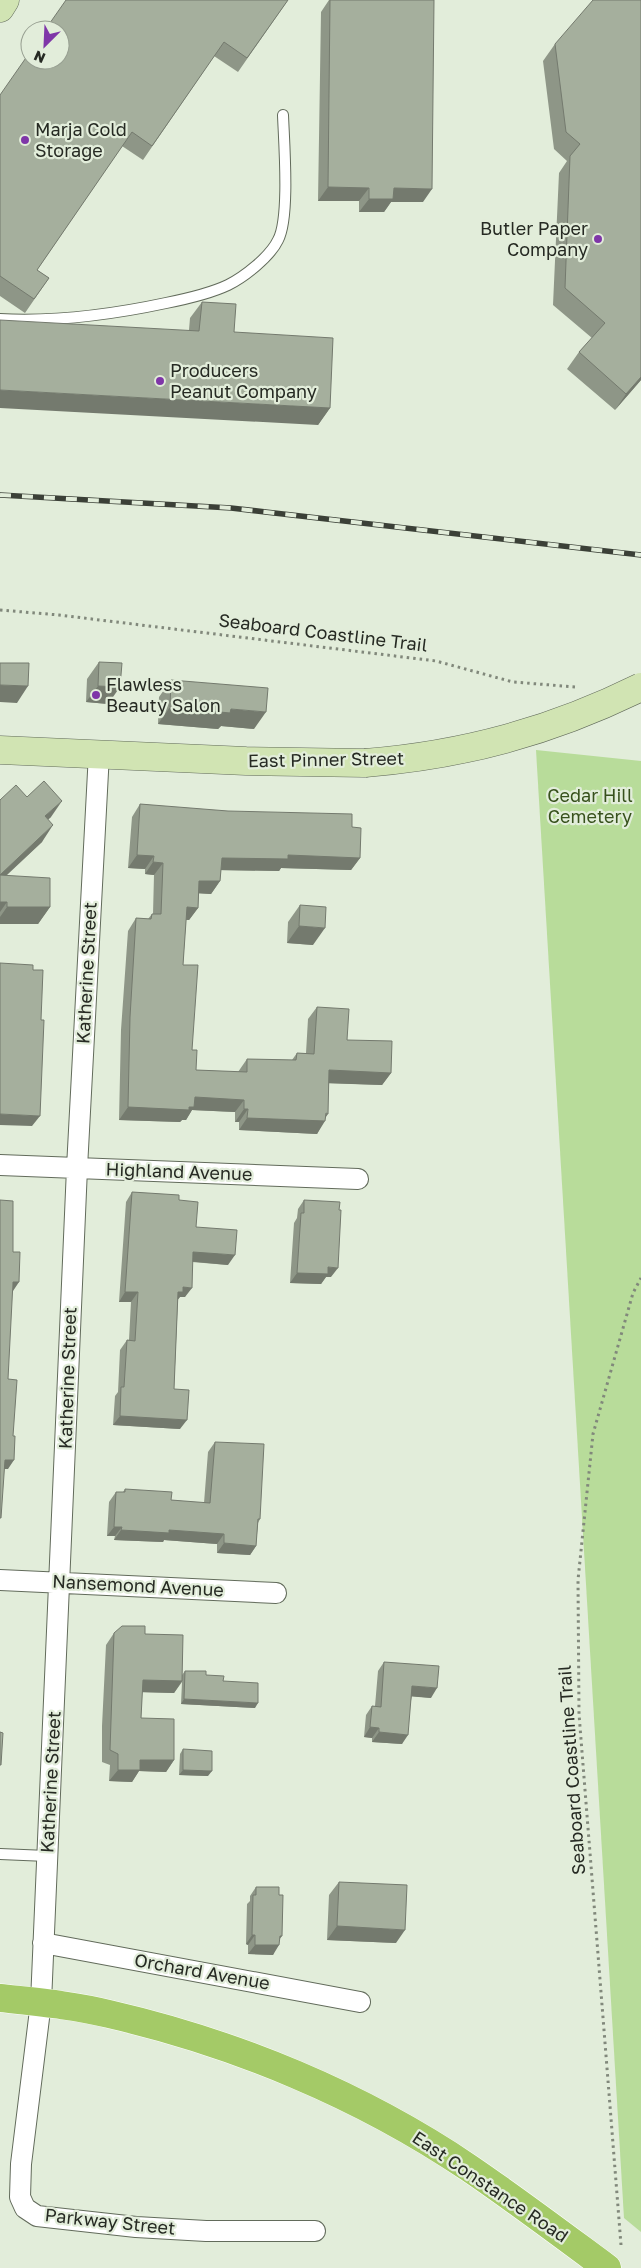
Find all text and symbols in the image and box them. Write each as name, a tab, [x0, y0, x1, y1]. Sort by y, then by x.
north arrow	[20, 20, 70, 70]
text: N	[31, 47, 48, 67]
place label: Marja Cold Storage	[35, 118, 127, 161]
marker: Marja Cold Storage	[19, 134, 31, 146]
place label: Butler Paper Company	[480, 217, 588, 260]
marker: Butler Paper Company	[592, 233, 604, 245]
place label: Producers Peanut Company	[170, 359, 317, 402]
marker: Producers Peanut Company	[154, 375, 166, 387]
street label: Seaboard Coastline Trail	[217, 608, 429, 656]
place label: Flawless Beauty Salon	[106, 673, 221, 716]
marker: Flawless Beauty Salon	[90, 689, 102, 701]
street label: East Pinner Street	[248, 747, 404, 771]
park label: Cedar Hill Cemetery	[547, 784, 633, 827]
street label: Katherine Street	[71, 901, 101, 1044]
street label: Highland Avenue	[105, 1157, 253, 1185]
street label: Katherine Street	[54, 1307, 80, 1449]
street label: Nansemond Avenue	[52, 1570, 224, 1600]
street label: Seaboard Coastline Trail	[553, 1664, 589, 1876]
street label: Katherine Street	[35, 1710, 65, 1853]
street label: Orchard Avenue	[133, 1948, 272, 1994]
street label: East Constance Road	[408, 2126, 573, 2247]
street label: Parkway Street	[44, 2203, 176, 2239]

